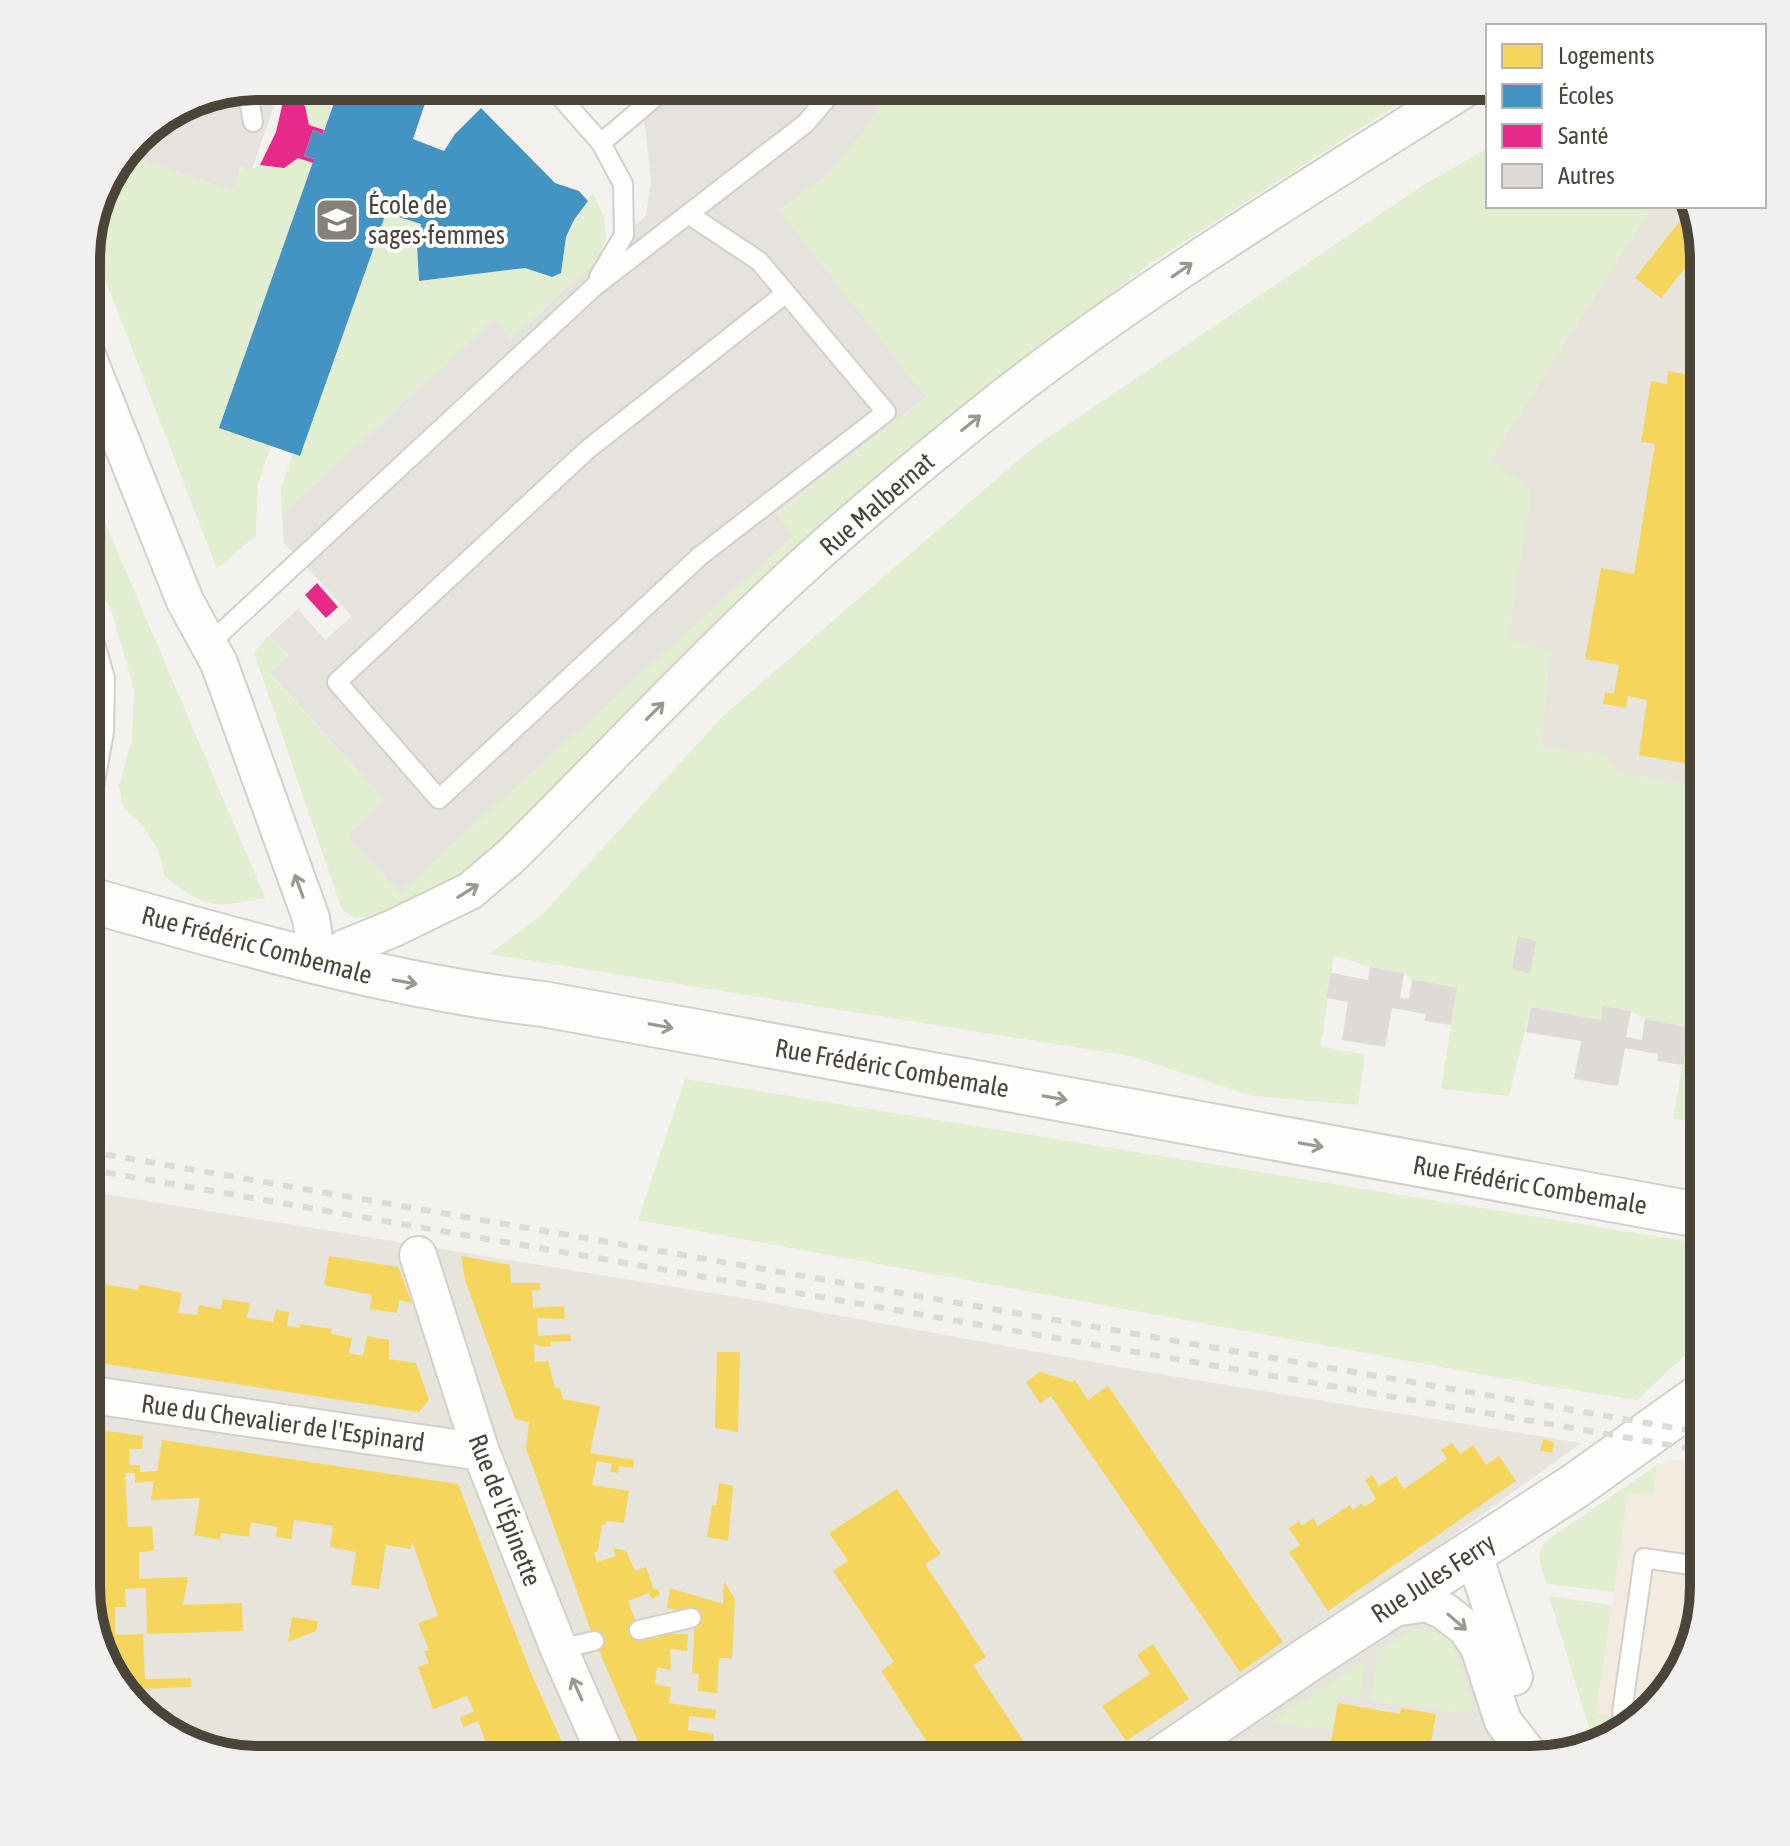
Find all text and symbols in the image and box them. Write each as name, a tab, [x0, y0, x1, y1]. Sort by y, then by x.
legend	[1486, 24, 1766, 208]
text: Logements	[1558, 42, 1655, 69]
text: Écoles	[1558, 82, 1614, 109]
text: Santé	[1558, 122, 1608, 149]
text: Autres	[1558, 162, 1615, 189]
place label: École de sages-femmes	[368, 190, 505, 250]
school or university icon: École de sages-femmes	[313, 196, 361, 244]
one-way arrow	[1170, 262, 1192, 278]
one-way arrow	[961, 414, 981, 432]
street label: Rue Malbernat	[814, 446, 940, 562]
one-way arrow	[646, 701, 665, 721]
one-way arrow	[291, 874, 305, 899]
one-way arrow	[456, 882, 479, 898]
street label: Rue Frédéric Combemale	[139, 900, 375, 990]
one-way arrow	[392, 976, 418, 991]
one-way arrow	[648, 1020, 674, 1035]
street label: Rue Frédéric Combemale	[773, 1033, 1011, 1103]
one-way arrow	[1042, 1092, 1067, 1107]
one-way arrow	[1297, 1139, 1323, 1154]
street label: Rue Frédéric Combemale	[1411, 1150, 1649, 1220]
street label: Rue du Chevalier de l'Espinard	[139, 1388, 427, 1458]
street label: Rue de l'Épinette	[462, 1430, 548, 1590]
street label: Rue Jules Ferry	[1366, 1527, 1500, 1629]
one-way arrow	[1447, 1613, 1467, 1631]
one-way arrow	[569, 1677, 584, 1701]

